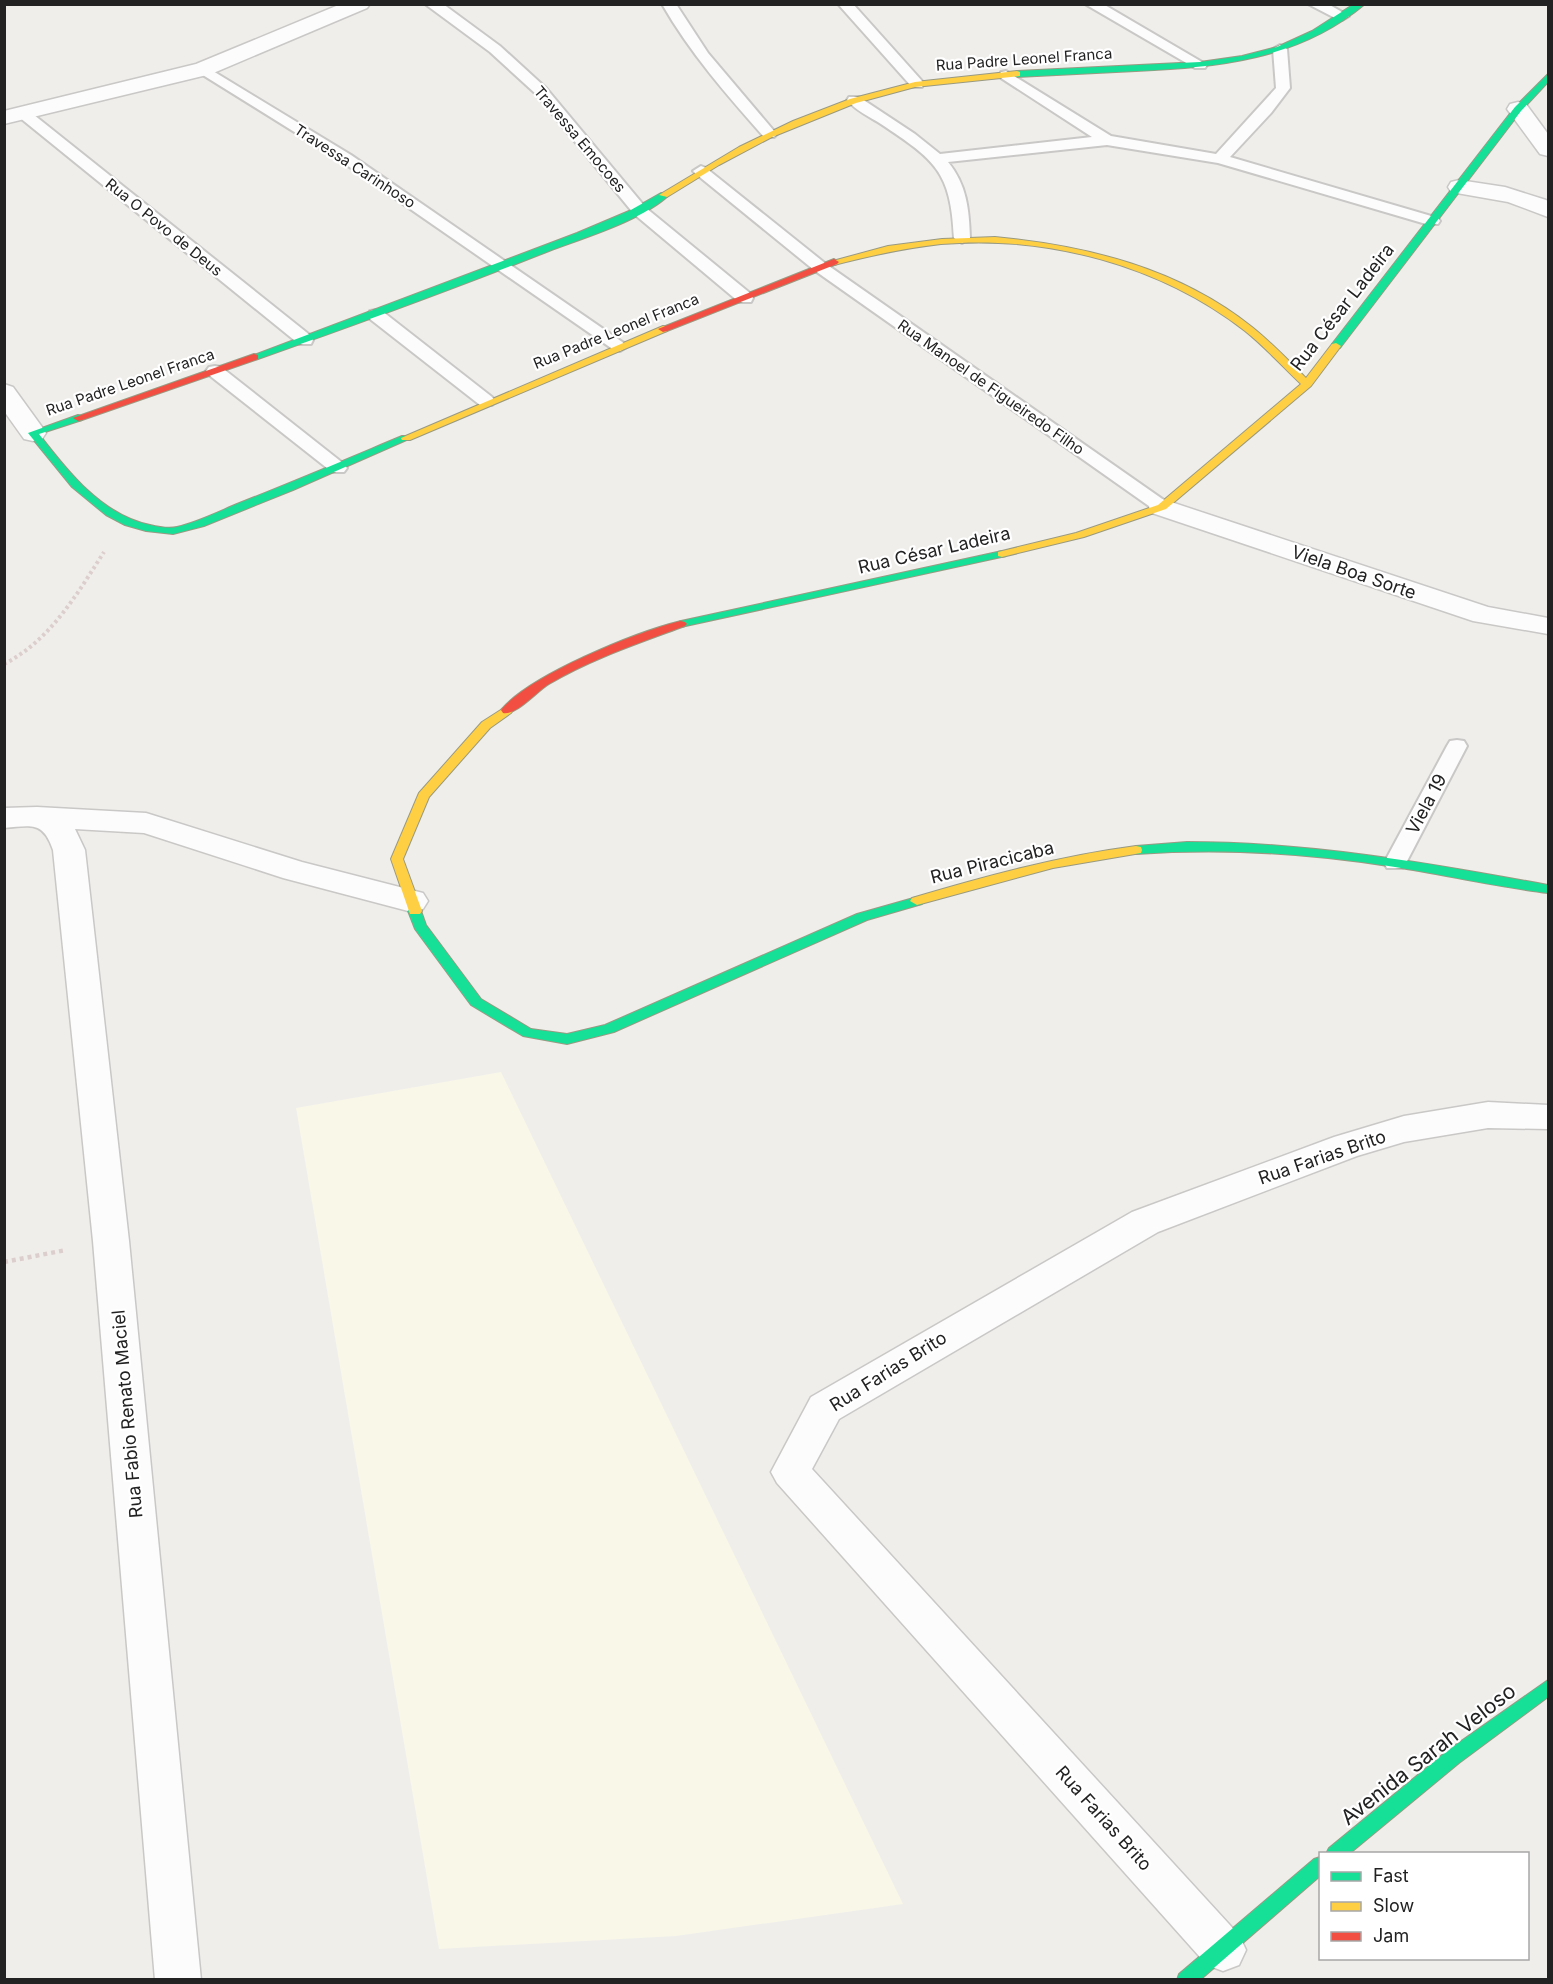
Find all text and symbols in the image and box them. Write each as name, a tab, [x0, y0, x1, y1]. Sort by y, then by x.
street label: Rua Padre Leonel Franca	[935, 43, 1113, 75]
street label: Travessa Emocoes	[530, 82, 630, 196]
street label: Travessa Carinhoso	[291, 120, 419, 212]
street label: Rua O Povo de Deus	[102, 174, 226, 280]
street label: Rua César Ladeira	[1286, 239, 1398, 375]
street label: Rua Padre Leonel Franca	[530, 289, 702, 373]
street label: Rua Manoel de Figueiredo Filho	[894, 315, 1088, 459]
street label: Rua Padre Leonel Franca	[43, 344, 217, 420]
street label: Rua César Ladeira	[856, 522, 1012, 578]
street label: Viela Boa Sorte	[1289, 541, 1419, 603]
street label: Viela 19	[1401, 770, 1451, 838]
street label: Rua Piracicaba	[928, 836, 1056, 888]
street label: Rua Farias Brito	[1255, 1125, 1389, 1189]
street label: Rua Fabio Renato Maciel	[107, 1309, 147, 1519]
street label: Rua Farias Brito	[826, 1327, 950, 1415]
street label: Avenida Sarah Veloso	[1336, 1678, 1520, 1830]
street label: Rua Farias Brito	[1052, 1761, 1156, 1875]
legend	[1319, 1852, 1529, 1960]
text: Fast	[1373, 1865, 1409, 1886]
text: Slow	[1373, 1895, 1414, 1916]
text: Jam	[1373, 1925, 1409, 1946]

